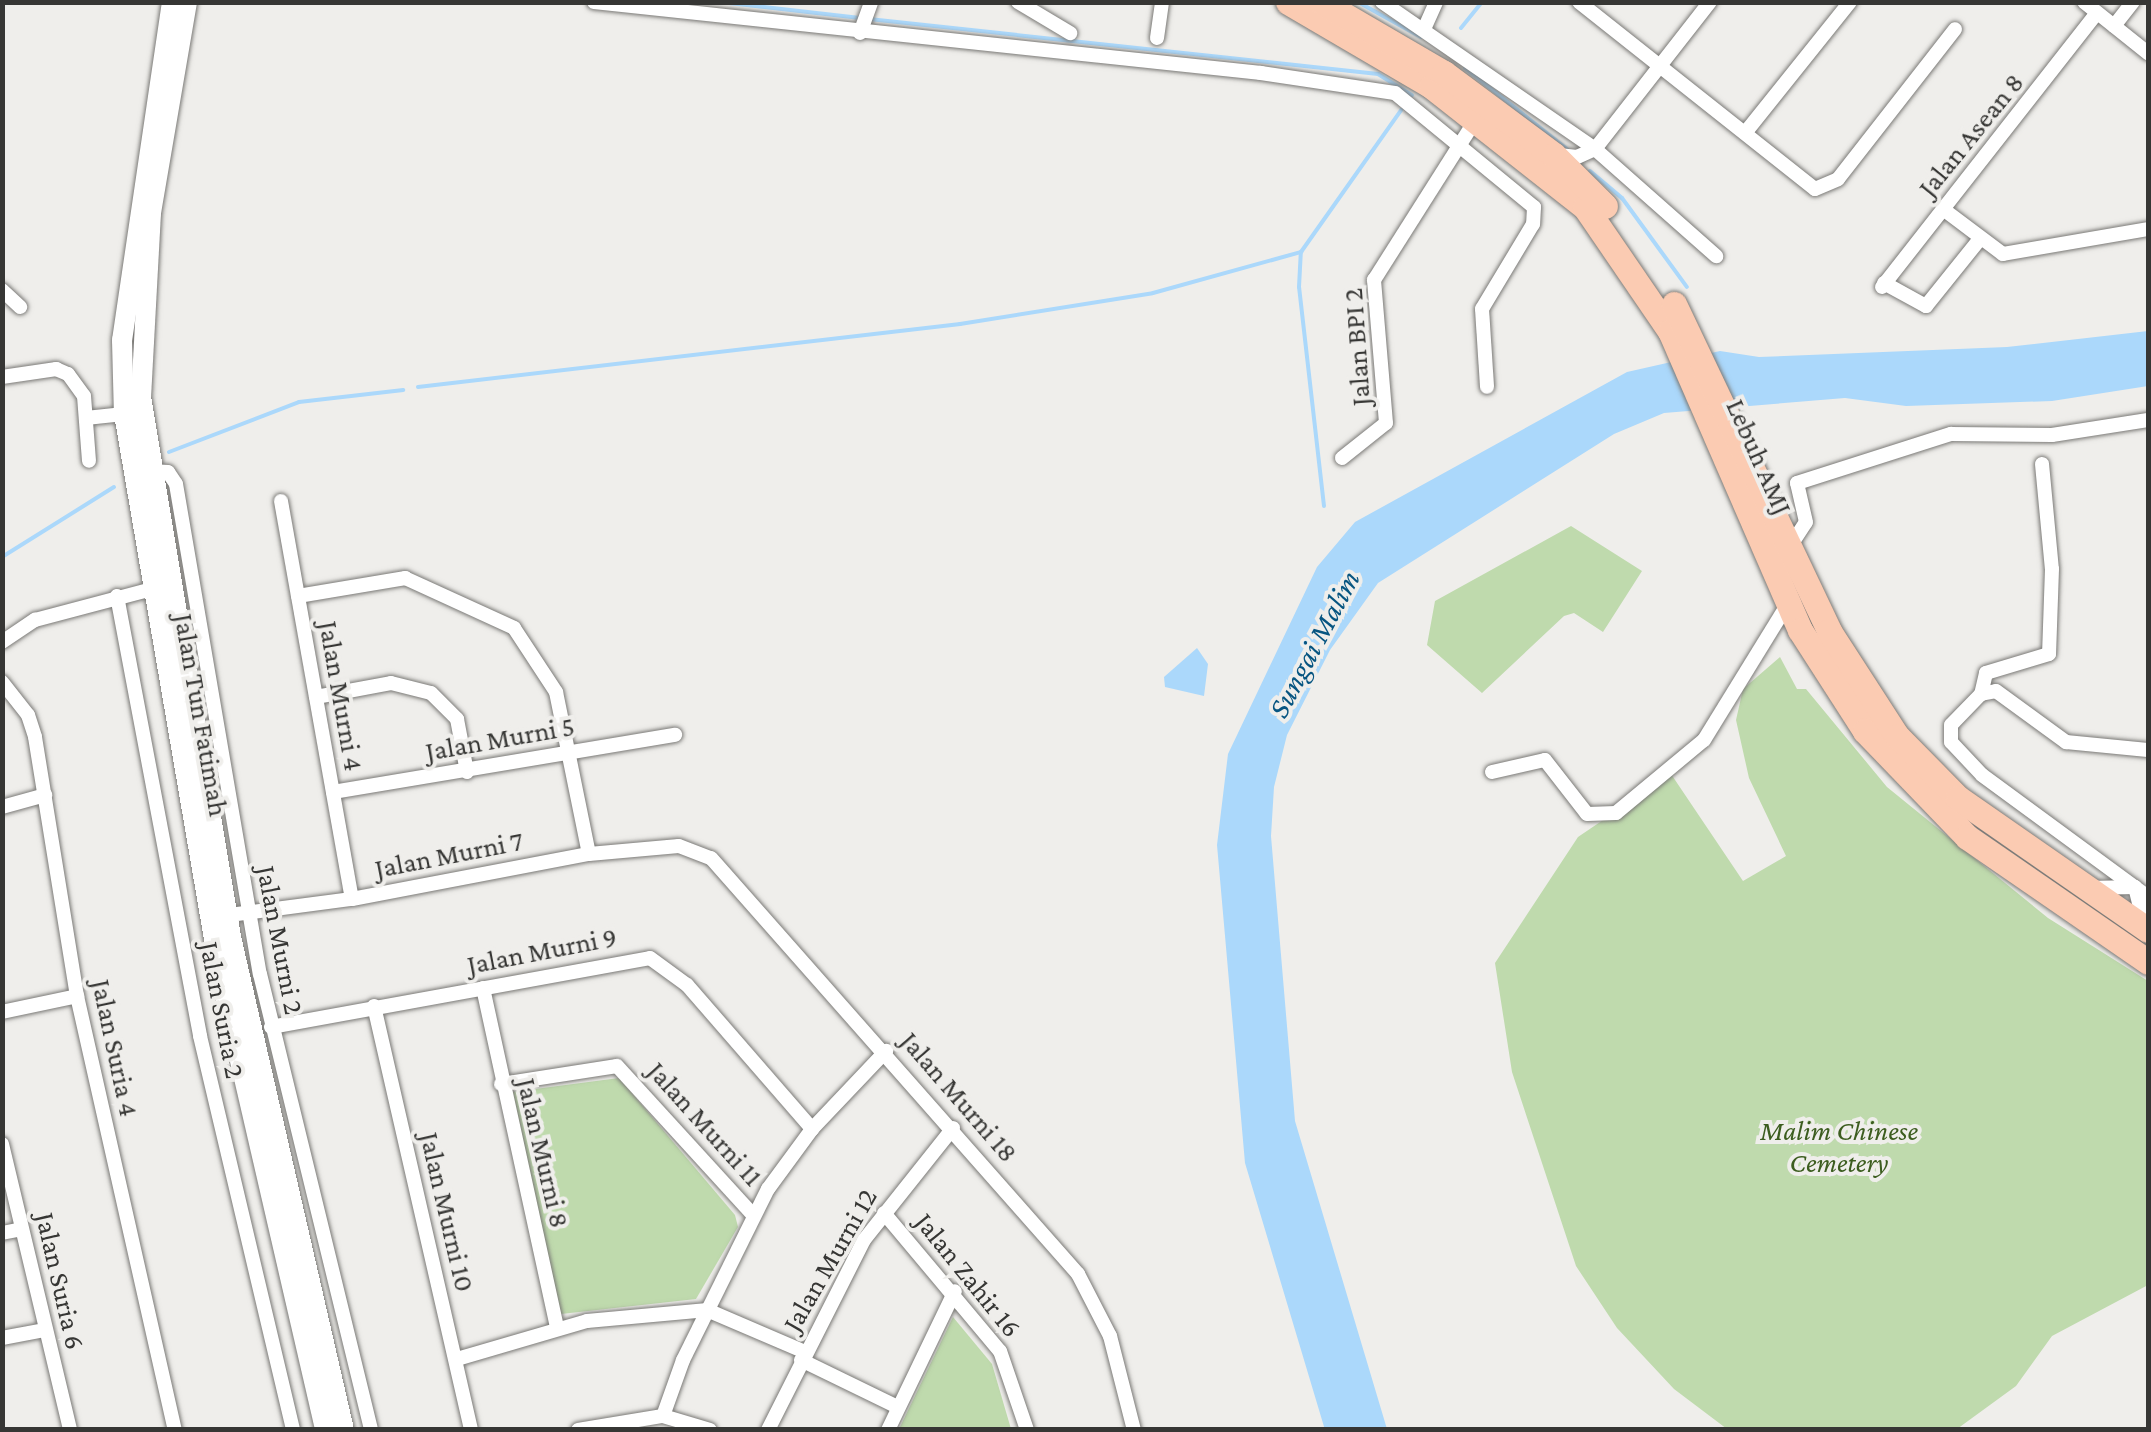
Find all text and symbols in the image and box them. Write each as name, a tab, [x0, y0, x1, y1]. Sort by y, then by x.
street label: Jalan Asean 8	[1911, 66, 2031, 204]
street label: Jalan BPI 2	[1336, 287, 1378, 407]
street label: Lebuh AMJ	[1719, 394, 1799, 520]
water label: Sungai Malim	[1260, 564, 1368, 724]
street label: Jalan Tun Fatimah	[167, 611, 235, 819]
street label: Jalan Murni 4	[311, 618, 371, 774]
street label: Jalan Murni 5	[423, 709, 577, 769]
street label: Jalan Murni 7	[372, 824, 526, 886]
street label: Jalan Murni 2	[249, 863, 311, 1017]
street label: Jalan Murni 9	[464, 920, 620, 982]
street label: Jalan Suria 2	[192, 939, 252, 1081]
street label: Jalan Suria 4	[84, 976, 146, 1120]
street label: Jalan Murni 18	[893, 1025, 1025, 1169]
street label: Jalan Murni 11	[640, 1055, 770, 1193]
street label: Jalan Murni 8	[509, 1075, 577, 1231]
park label: Malim Chinese Cemetery	[1760, 1114, 1918, 1180]
street label: Jalan Murni 10	[412, 1129, 482, 1295]
street label: Jalan Murni 12	[775, 1182, 885, 1338]
street label: Jalan Zahir 16	[908, 1206, 1028, 1344]
street label: Jalan Suria 6	[28, 1209, 92, 1353]

